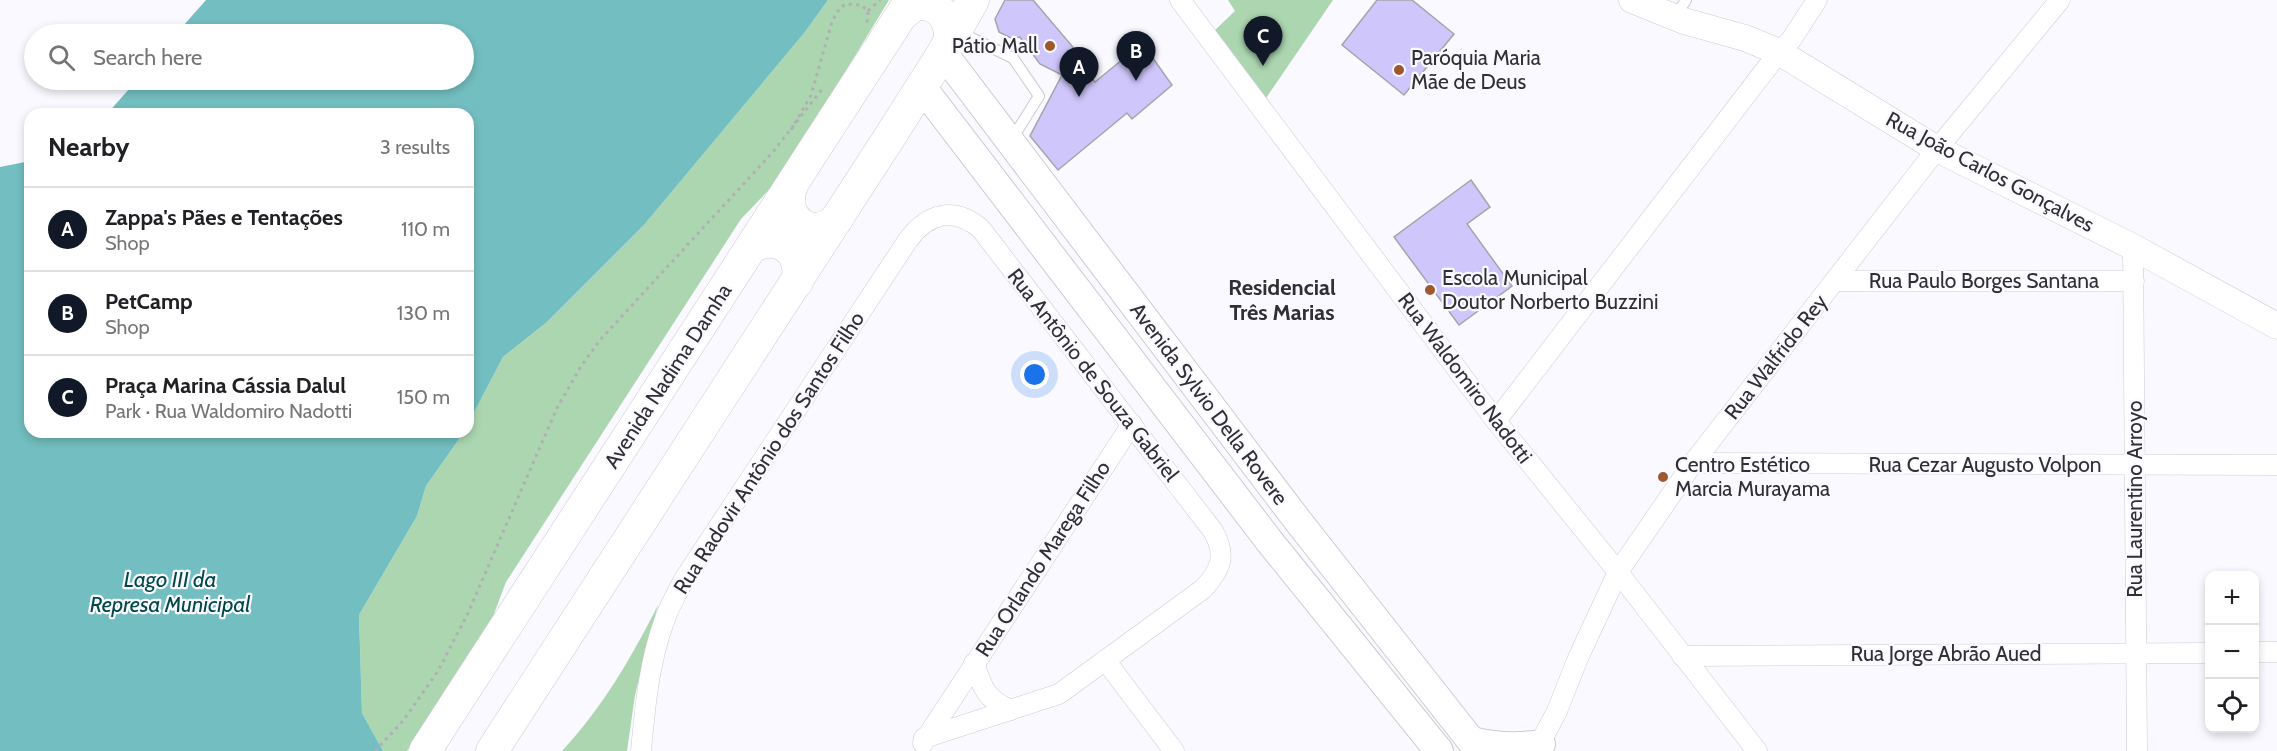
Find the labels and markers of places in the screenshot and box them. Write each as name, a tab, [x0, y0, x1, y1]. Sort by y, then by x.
pin: C	[1244, 16, 1282, 66]
pin: B	[1116, 32, 1156, 81]
place label: Pátio Mall	[952, 33, 1038, 58]
marker: Pátio Mall	[1043, 39, 1057, 53]
place label: Paróquia Maria Mãe de Deus	[1411, 45, 1541, 94]
pin: A	[1060, 48, 1098, 97]
marker: Paróquia Maria Mãe de Deus	[1392, 63, 1406, 77]
place label: Escola Municipal Doutor Norberto Buzzini	[1442, 265, 1658, 314]
marker: Escola Municipal Doutor Norberto Buzzini	[1423, 283, 1437, 297]
place label: Centro Estético Marcia Murayama	[1675, 452, 1830, 501]
marker: Centro Estético Marcia Murayama	[1656, 470, 1670, 484]

